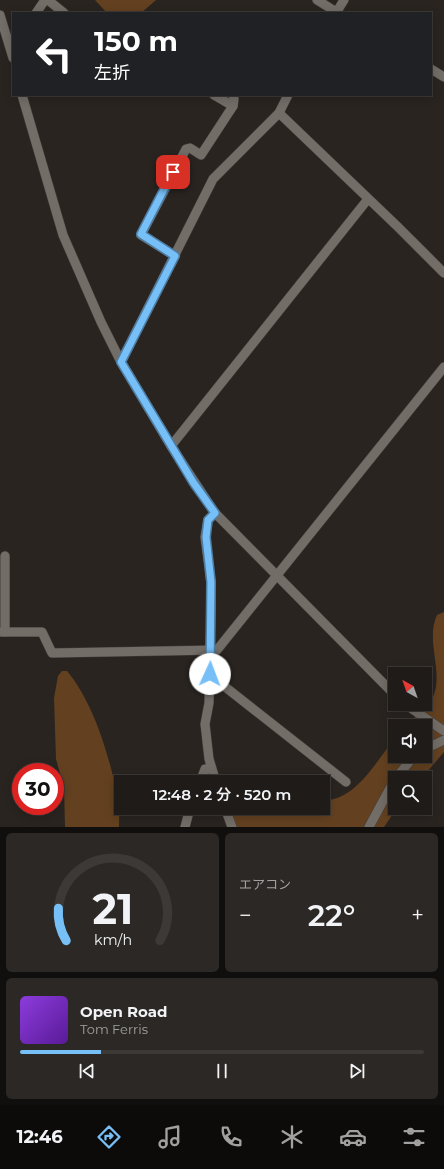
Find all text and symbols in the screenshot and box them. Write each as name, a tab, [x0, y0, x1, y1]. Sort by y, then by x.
text: 150 m	[94, 24, 178, 58]
icon: left	[28, 28, 80, 80]
text: 左折	[94, 62, 130, 84]
pin	[156, 155, 190, 189]
icon: arrive	[162, 161, 184, 183]
position arrow	[189, 653, 231, 695]
north arrow	[388, 667, 432, 711]
map controls	[388, 667, 432, 815]
button: sound	[388, 719, 432, 763]
speed limit sign: 30	[12, 763, 64, 815]
button: search	[388, 771, 432, 815]
text: 12:48 · 2 分 · 520 m	[153, 785, 291, 804]
text: エアコン	[239, 876, 291, 892]
text: 21	[92, 883, 133, 933]
text: 22°	[308, 897, 355, 934]
text: −	[239, 902, 252, 929]
text: +	[411, 902, 424, 929]
text: km/h	[93, 930, 132, 948]
text: Open Road	[80, 1002, 168, 1021]
text: Tom Ferris	[80, 1021, 148, 1037]
icon: previous	[76, 1060, 98, 1082]
icon: pause	[211, 1060, 233, 1082]
icon: next	[346, 1060, 368, 1082]
icon: directions	[95, 1123, 123, 1151]
icon: music	[156, 1123, 184, 1151]
icon: phone	[217, 1123, 245, 1151]
icon: climate	[278, 1123, 306, 1151]
icon: car	[339, 1123, 367, 1151]
icon: filters	[400, 1123, 428, 1151]
text: 12:46	[16, 1126, 63, 1148]

